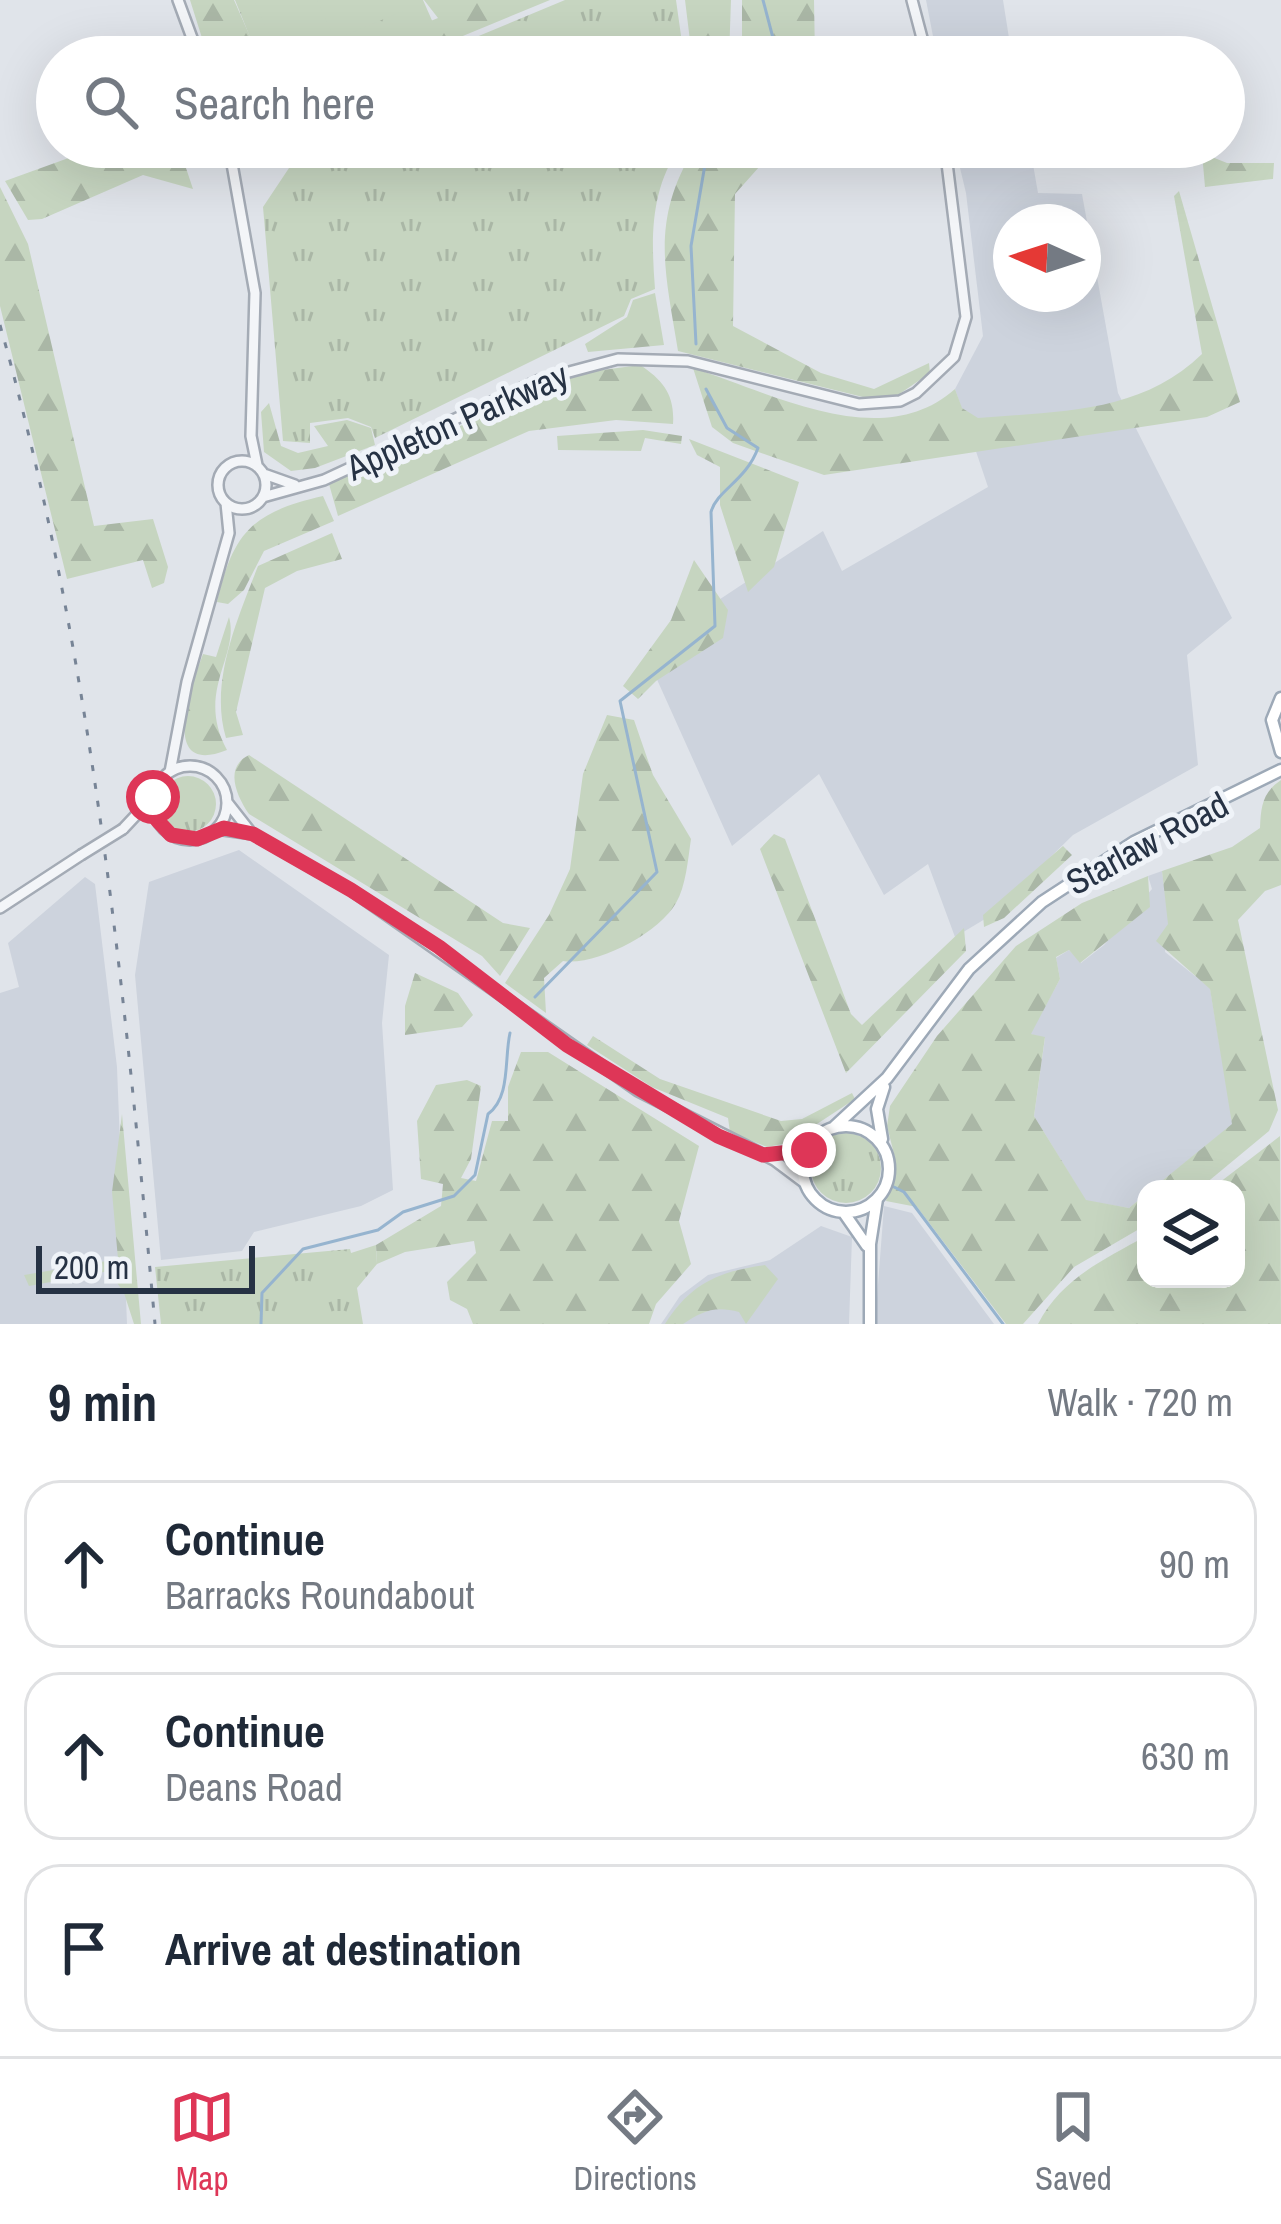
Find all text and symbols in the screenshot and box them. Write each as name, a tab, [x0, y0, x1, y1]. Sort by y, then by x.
search box	[36, 36, 1245, 168]
icon: search	[78, 69, 144, 135]
text: Search here	[174, 72, 375, 133]
north arrow	[993, 204, 1101, 312]
street label: Appleton Parkway	[338, 351, 576, 492]
route start	[126, 770, 180, 824]
street label: Starlaw Road	[1058, 780, 1236, 906]
route end	[782, 1123, 836, 1177]
map controls	[1137, 1180, 1245, 1288]
button: layers	[1137, 1180, 1245, 1288]
scale bar	[36, 1240, 255, 1293]
text: 200 m	[54, 1245, 129, 1289]
text: 9 min	[48, 1368, 157, 1437]
text: Walk · 720 m	[1048, 1376, 1233, 1428]
text: Continue	[165, 1508, 325, 1569]
icon: ahead	[51, 1531, 117, 1597]
text: 90 m	[1159, 1538, 1230, 1590]
text: Barracks Roundabout	[165, 1569, 474, 1621]
text: Continue	[165, 1700, 325, 1761]
icon: ahead	[51, 1723, 117, 1789]
text: 630 m	[1141, 1730, 1230, 1782]
text: Deans Road	[165, 1761, 343, 1813]
icon: arrive	[51, 1915, 117, 1981]
text: Arrive at destination	[165, 1918, 522, 1979]
tab: Map	[169, 2084, 235, 2200]
tab: Directions	[573, 2084, 697, 2200]
tab: Saved	[1035, 2084, 1112, 2200]

